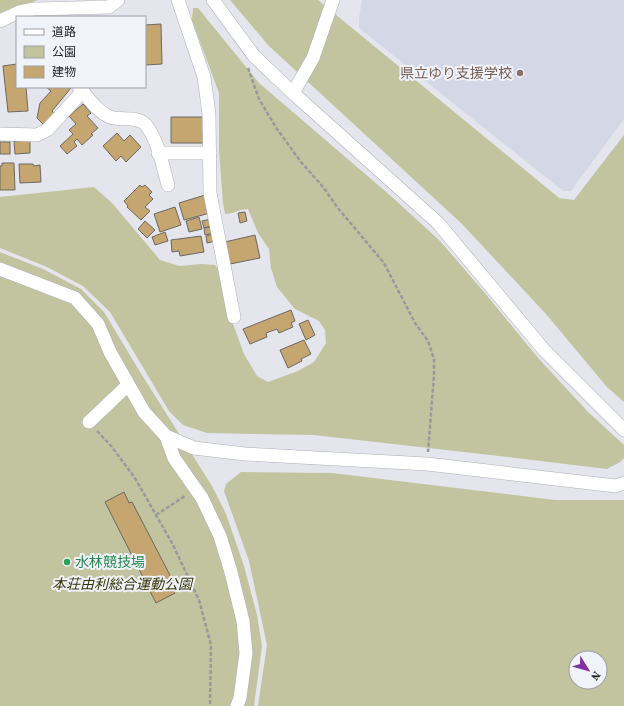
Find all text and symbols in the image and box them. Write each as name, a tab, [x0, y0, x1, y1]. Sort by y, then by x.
legend	[16, 16, 146, 88]
text: 道路	[52, 24, 76, 40]
text: 公園	[52, 44, 76, 60]
place label: 県立ゆり支援学校	[400, 63, 512, 83]
text: 建物	[52, 64, 76, 80]
marker: 県立ゆり支援学校	[515, 68, 525, 78]
place label: 水林競技場	[75, 552, 145, 572]
marker: 水林競技場	[62, 557, 72, 567]
park label: 本荘由利総合運動公園	[52, 574, 194, 594]
north arrow	[568, 650, 608, 690]
text: N	[587, 668, 604, 683]

